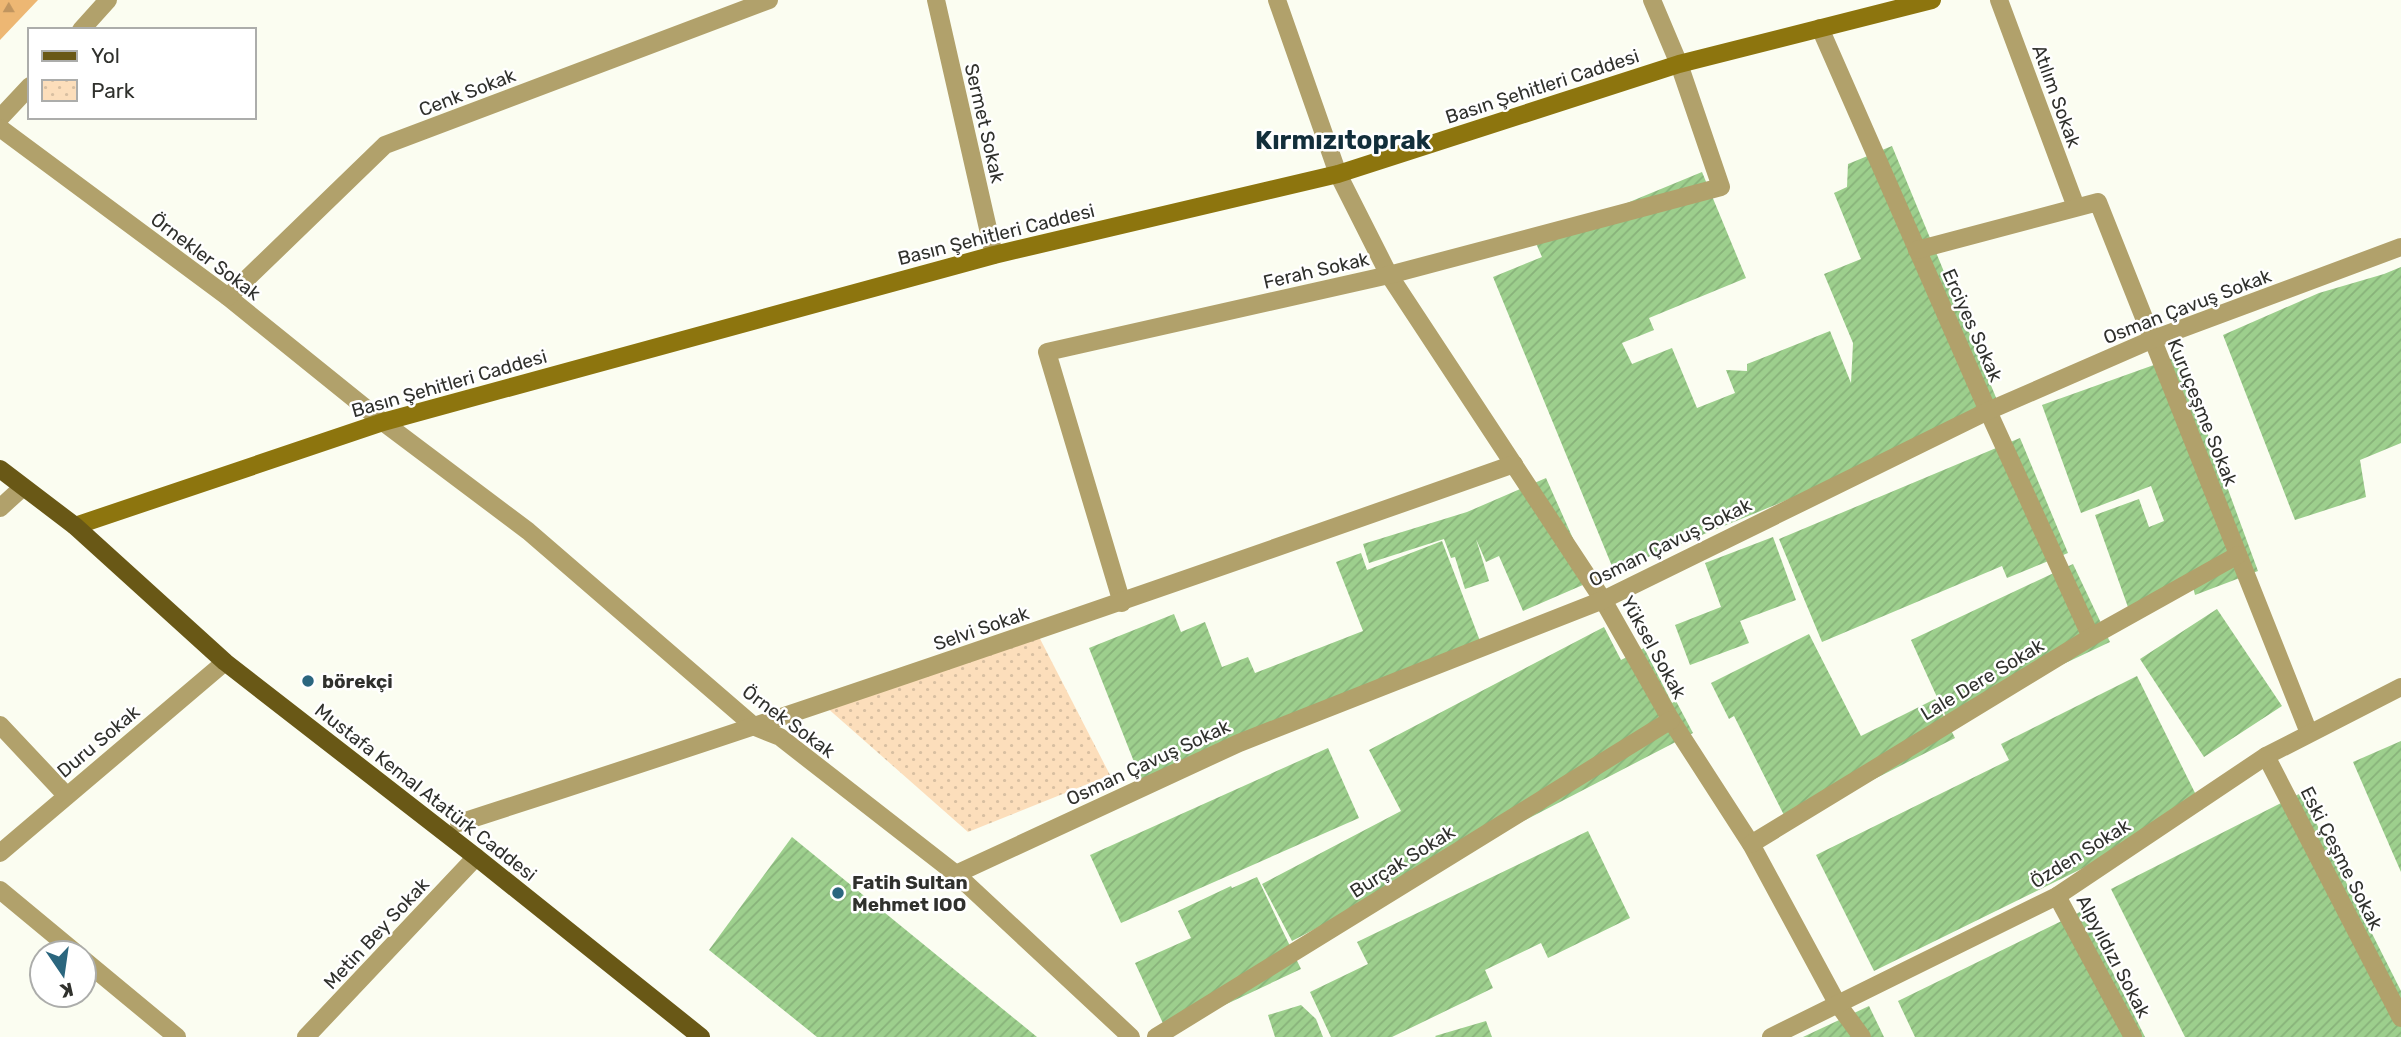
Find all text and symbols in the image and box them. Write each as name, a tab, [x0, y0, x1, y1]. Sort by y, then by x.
legend	[28, 28, 256, 119]
street label: Atılım Sokak	[2027, 42, 2086, 151]
text: Yol	[91, 43, 120, 68]
street label: Basın Şehitleri Caddesi	[1442, 44, 1642, 129]
street label: Sermet Sokak	[960, 61, 1009, 185]
street label: Cenk Sokak	[416, 63, 519, 121]
text: Park	[91, 78, 135, 103]
district label: Kırmızıtoprak	[1255, 125, 1432, 156]
street label: Basın Şehitleri Caddesi	[895, 199, 1097, 270]
street label: Örnekler Sokak	[146, 208, 265, 305]
street label: Ferah Sokak	[1261, 247, 1371, 294]
street label: Osman Çavuş Sokak	[2100, 264, 2275, 349]
street label: Erciyes Sokak	[1937, 265, 2008, 386]
street label: Kuruçeşme Sokak	[2163, 335, 2243, 489]
street label: Basın Şehitleri Caddesi	[349, 345, 549, 422]
street label: Osman Çavuş Sokak	[1585, 493, 1755, 592]
street label: Yüksel Sokak	[1616, 592, 1691, 703]
street label: Selvi Sokak	[930, 601, 1032, 656]
street label: Lale Dere Sokak	[1916, 633, 2048, 725]
place label: börekçi	[322, 670, 393, 693]
marker: börekçi	[300, 673, 316, 689]
street label: Örnek Sokak	[738, 680, 840, 763]
street label: Mustafa Kemal Atatürk Caddesi	[310, 699, 541, 886]
street label: Duru Sokak	[52, 700, 144, 782]
street label: Osman Çavuş Sokak	[1063, 714, 1234, 810]
street label: Eski Çeşme Sokak	[2295, 783, 2388, 934]
street label: Özden Sokak	[2026, 814, 2135, 893]
street label: Burçak Sokak	[1346, 820, 1459, 903]
place label: Fatih Sultan Mehmet IOO	[852, 871, 968, 916]
street label: Metin Bey Sokak	[319, 873, 434, 994]
marker: Fatih Sultan Mehmet IOO	[830, 885, 846, 901]
street label: Alpyıldızı Sokak	[2072, 891, 2156, 1022]
north arrow	[28, 939, 98, 1009]
text: K	[58, 977, 75, 1003]

